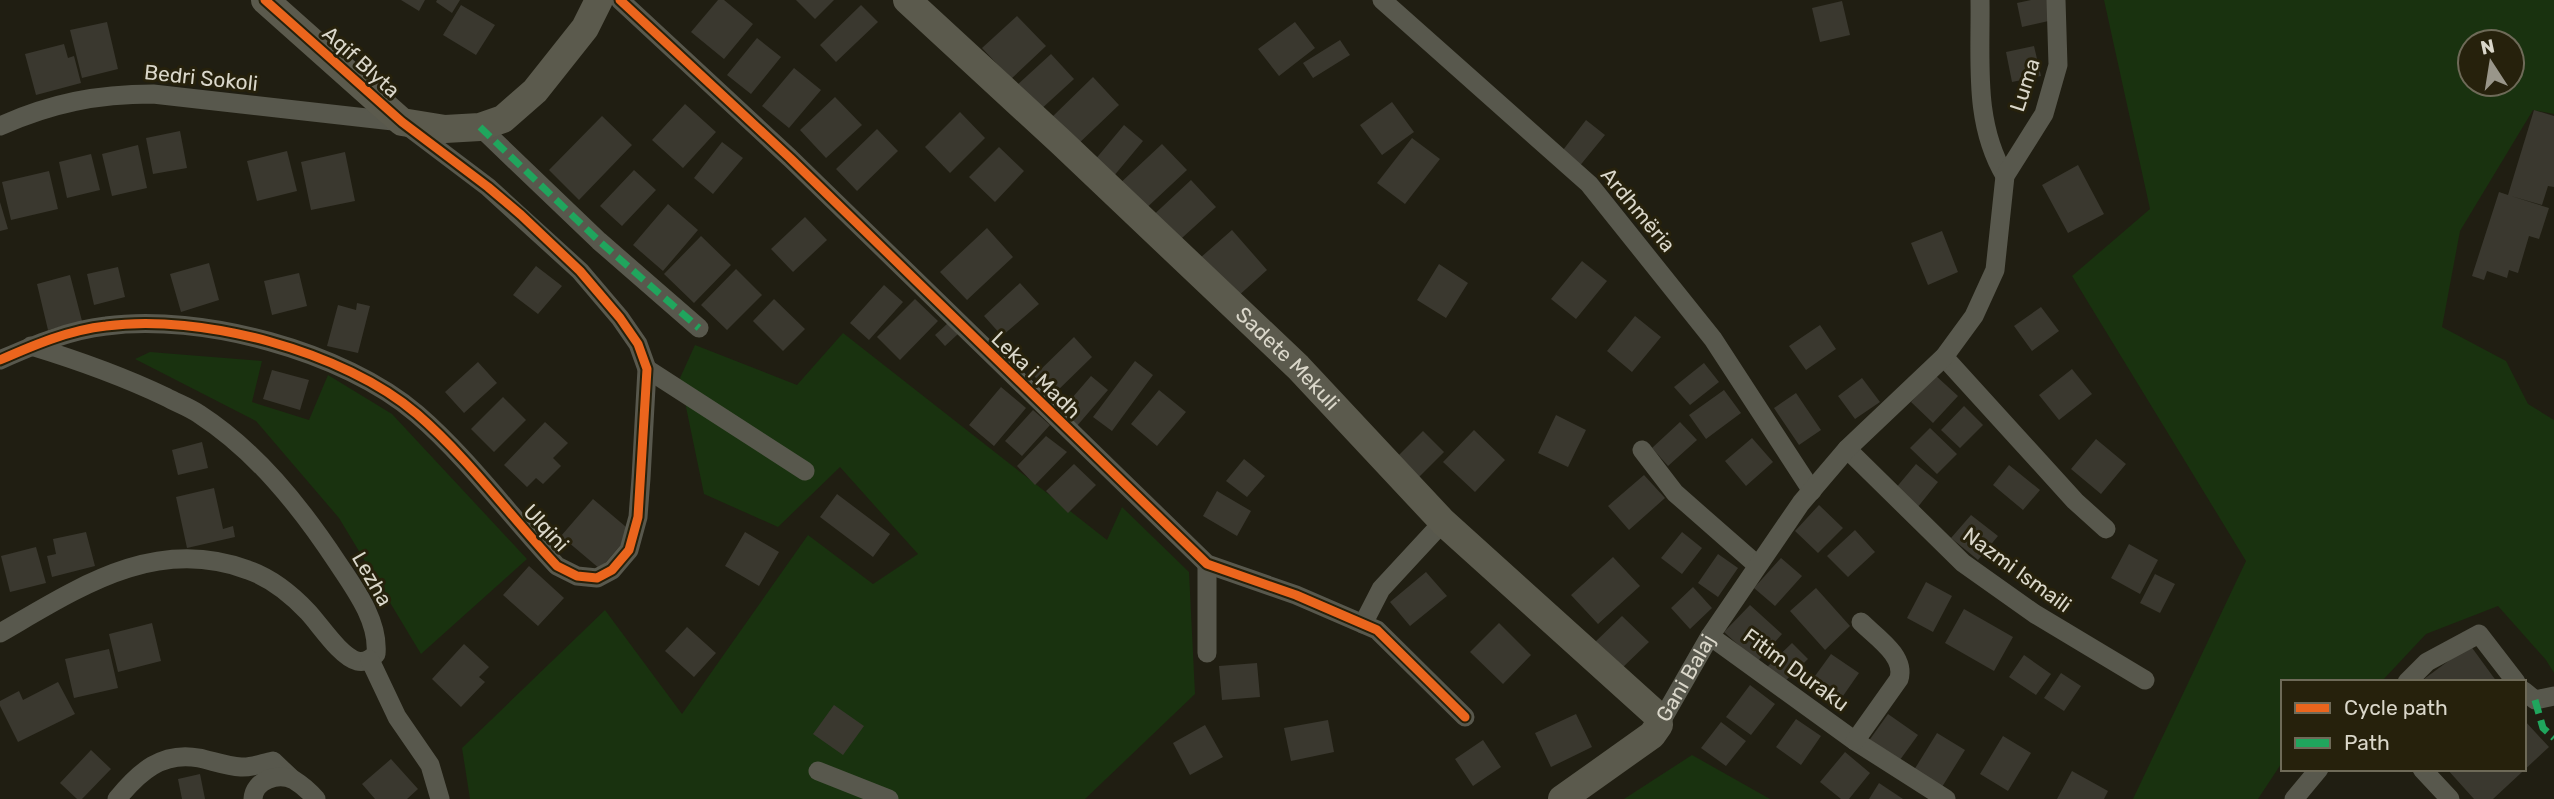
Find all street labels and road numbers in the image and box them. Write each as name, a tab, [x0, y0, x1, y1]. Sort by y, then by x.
street label: Aqif Blyta	[318, 21, 405, 103]
street label: Luma	[2004, 55, 2045, 115]
street label: Bedri Sokoli	[143, 59, 259, 96]
street label: Ardhmëria	[1596, 162, 1681, 257]
street label: Sadete Mekuli	[1231, 302, 1345, 415]
street label: Leka i Madh	[986, 326, 1086, 423]
street label: Ulqini	[518, 499, 574, 556]
street label: Nazmi Ismaili	[1958, 522, 2076, 617]
street label: Lezha	[347, 547, 398, 610]
street label: Fitim Duraku	[1739, 623, 1854, 716]
street label: Gani Balaj	[1651, 630, 1720, 726]

